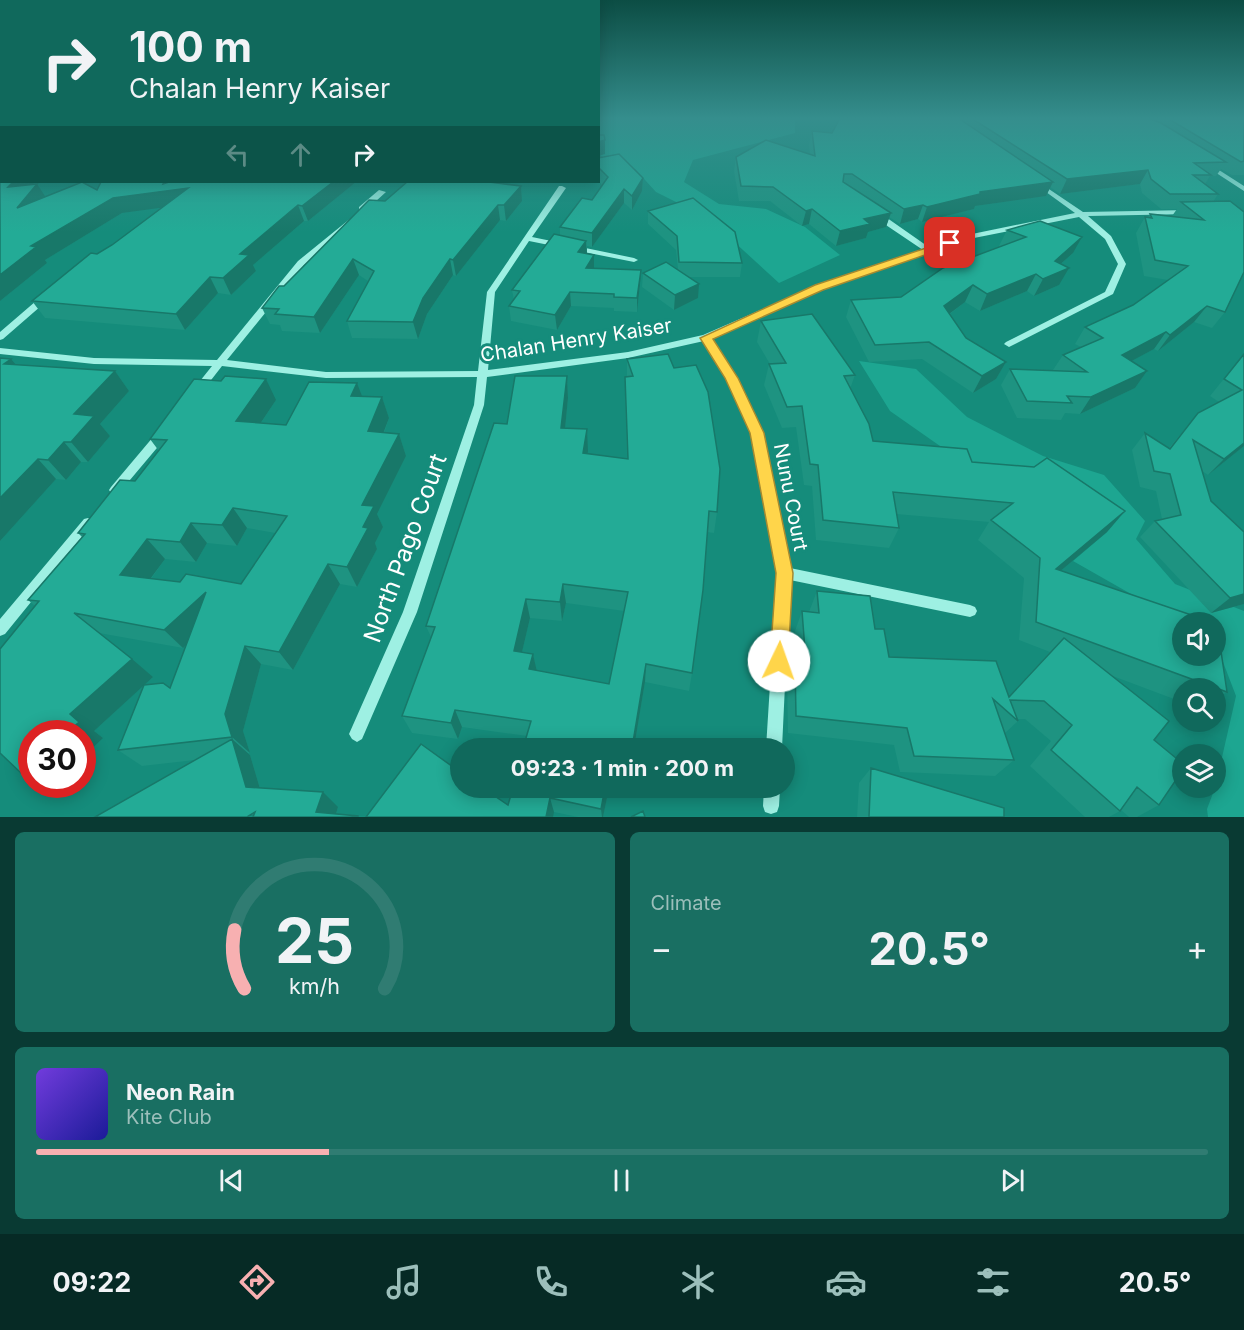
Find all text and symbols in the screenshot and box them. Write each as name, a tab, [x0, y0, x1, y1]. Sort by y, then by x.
text: 100 m	[129, 21, 252, 72]
icon: right	[30, 24, 108, 102]
text: Chalan Henry Kaiser	[129, 72, 390, 105]
icon: left	[221, 138, 254, 171]
icon: ahead	[284, 138, 317, 171]
icon: right	[347, 138, 380, 171]
pin	[924, 217, 975, 268]
icon: arrive	[933, 226, 966, 259]
street label: Chalan Henry Kaiser	[479, 313, 674, 367]
street label: Nunu Court	[769, 441, 813, 553]
street label: North Pago Court	[357, 450, 453, 646]
map controls	[1172, 612, 1226, 798]
button: sound	[1172, 612, 1226, 666]
position arrow	[747, 629, 811, 693]
button: search	[1172, 678, 1226, 732]
speed limit sign: 30	[18, 720, 96, 798]
button: layers	[1172, 744, 1226, 798]
text: 09:23 · 1 min · 200 m	[511, 755, 734, 781]
text: Climate	[651, 891, 722, 915]
text: 25	[275, 903, 354, 978]
text: 20.5°	[869, 921, 990, 976]
text: −	[651, 928, 672, 968]
text: +	[1186, 928, 1208, 968]
text: km/h	[289, 973, 340, 999]
text: Neon Rain	[126, 1079, 235, 1105]
text: Kite Club	[126, 1105, 212, 1129]
icon: previous	[215, 1164, 248, 1197]
icon: pause	[605, 1164, 638, 1197]
icon: next	[996, 1164, 1029, 1197]
icon: directions	[236, 1261, 278, 1303]
icon: music	[383, 1261, 425, 1303]
icon: phone	[530, 1261, 572, 1303]
icon: climate	[677, 1261, 719, 1303]
icon: car	[825, 1261, 867, 1303]
icon: filters	[972, 1261, 1014, 1303]
text: 09:22	[53, 1266, 131, 1299]
text: 20.5°	[1119, 1266, 1191, 1299]

